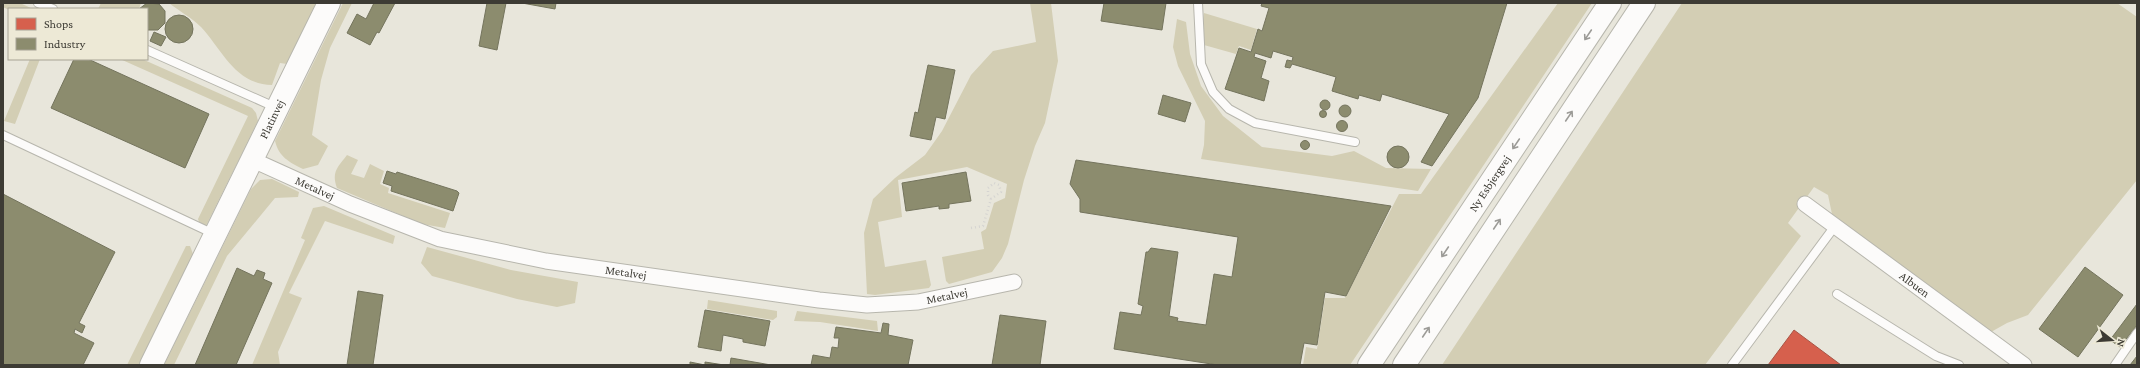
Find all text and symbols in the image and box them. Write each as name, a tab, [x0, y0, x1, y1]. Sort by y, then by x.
legend	[8, 8, 148, 60]
text: Shops	[44, 17, 73, 31]
one-way arrow	[1584, 30, 1593, 41]
text: Industry	[44, 37, 86, 51]
street label: Platinvej	[256, 97, 287, 141]
one-way arrow	[1565, 111, 1573, 122]
one-way arrow	[1512, 138, 1520, 150]
street label: Ny Esbjergvej	[1466, 153, 1514, 214]
street label: Metalvej	[293, 173, 337, 203]
one-way arrow	[1494, 218, 1502, 230]
one-way arrow	[1440, 246, 1448, 258]
street label: Metalvej	[604, 263, 647, 282]
street label: Albuen	[1897, 269, 1933, 301]
street label: Metalvej	[925, 285, 969, 307]
north arrow	[2092, 320, 2132, 360]
one-way arrow	[1422, 327, 1430, 338]
text: N	[2115, 338, 2128, 349]

